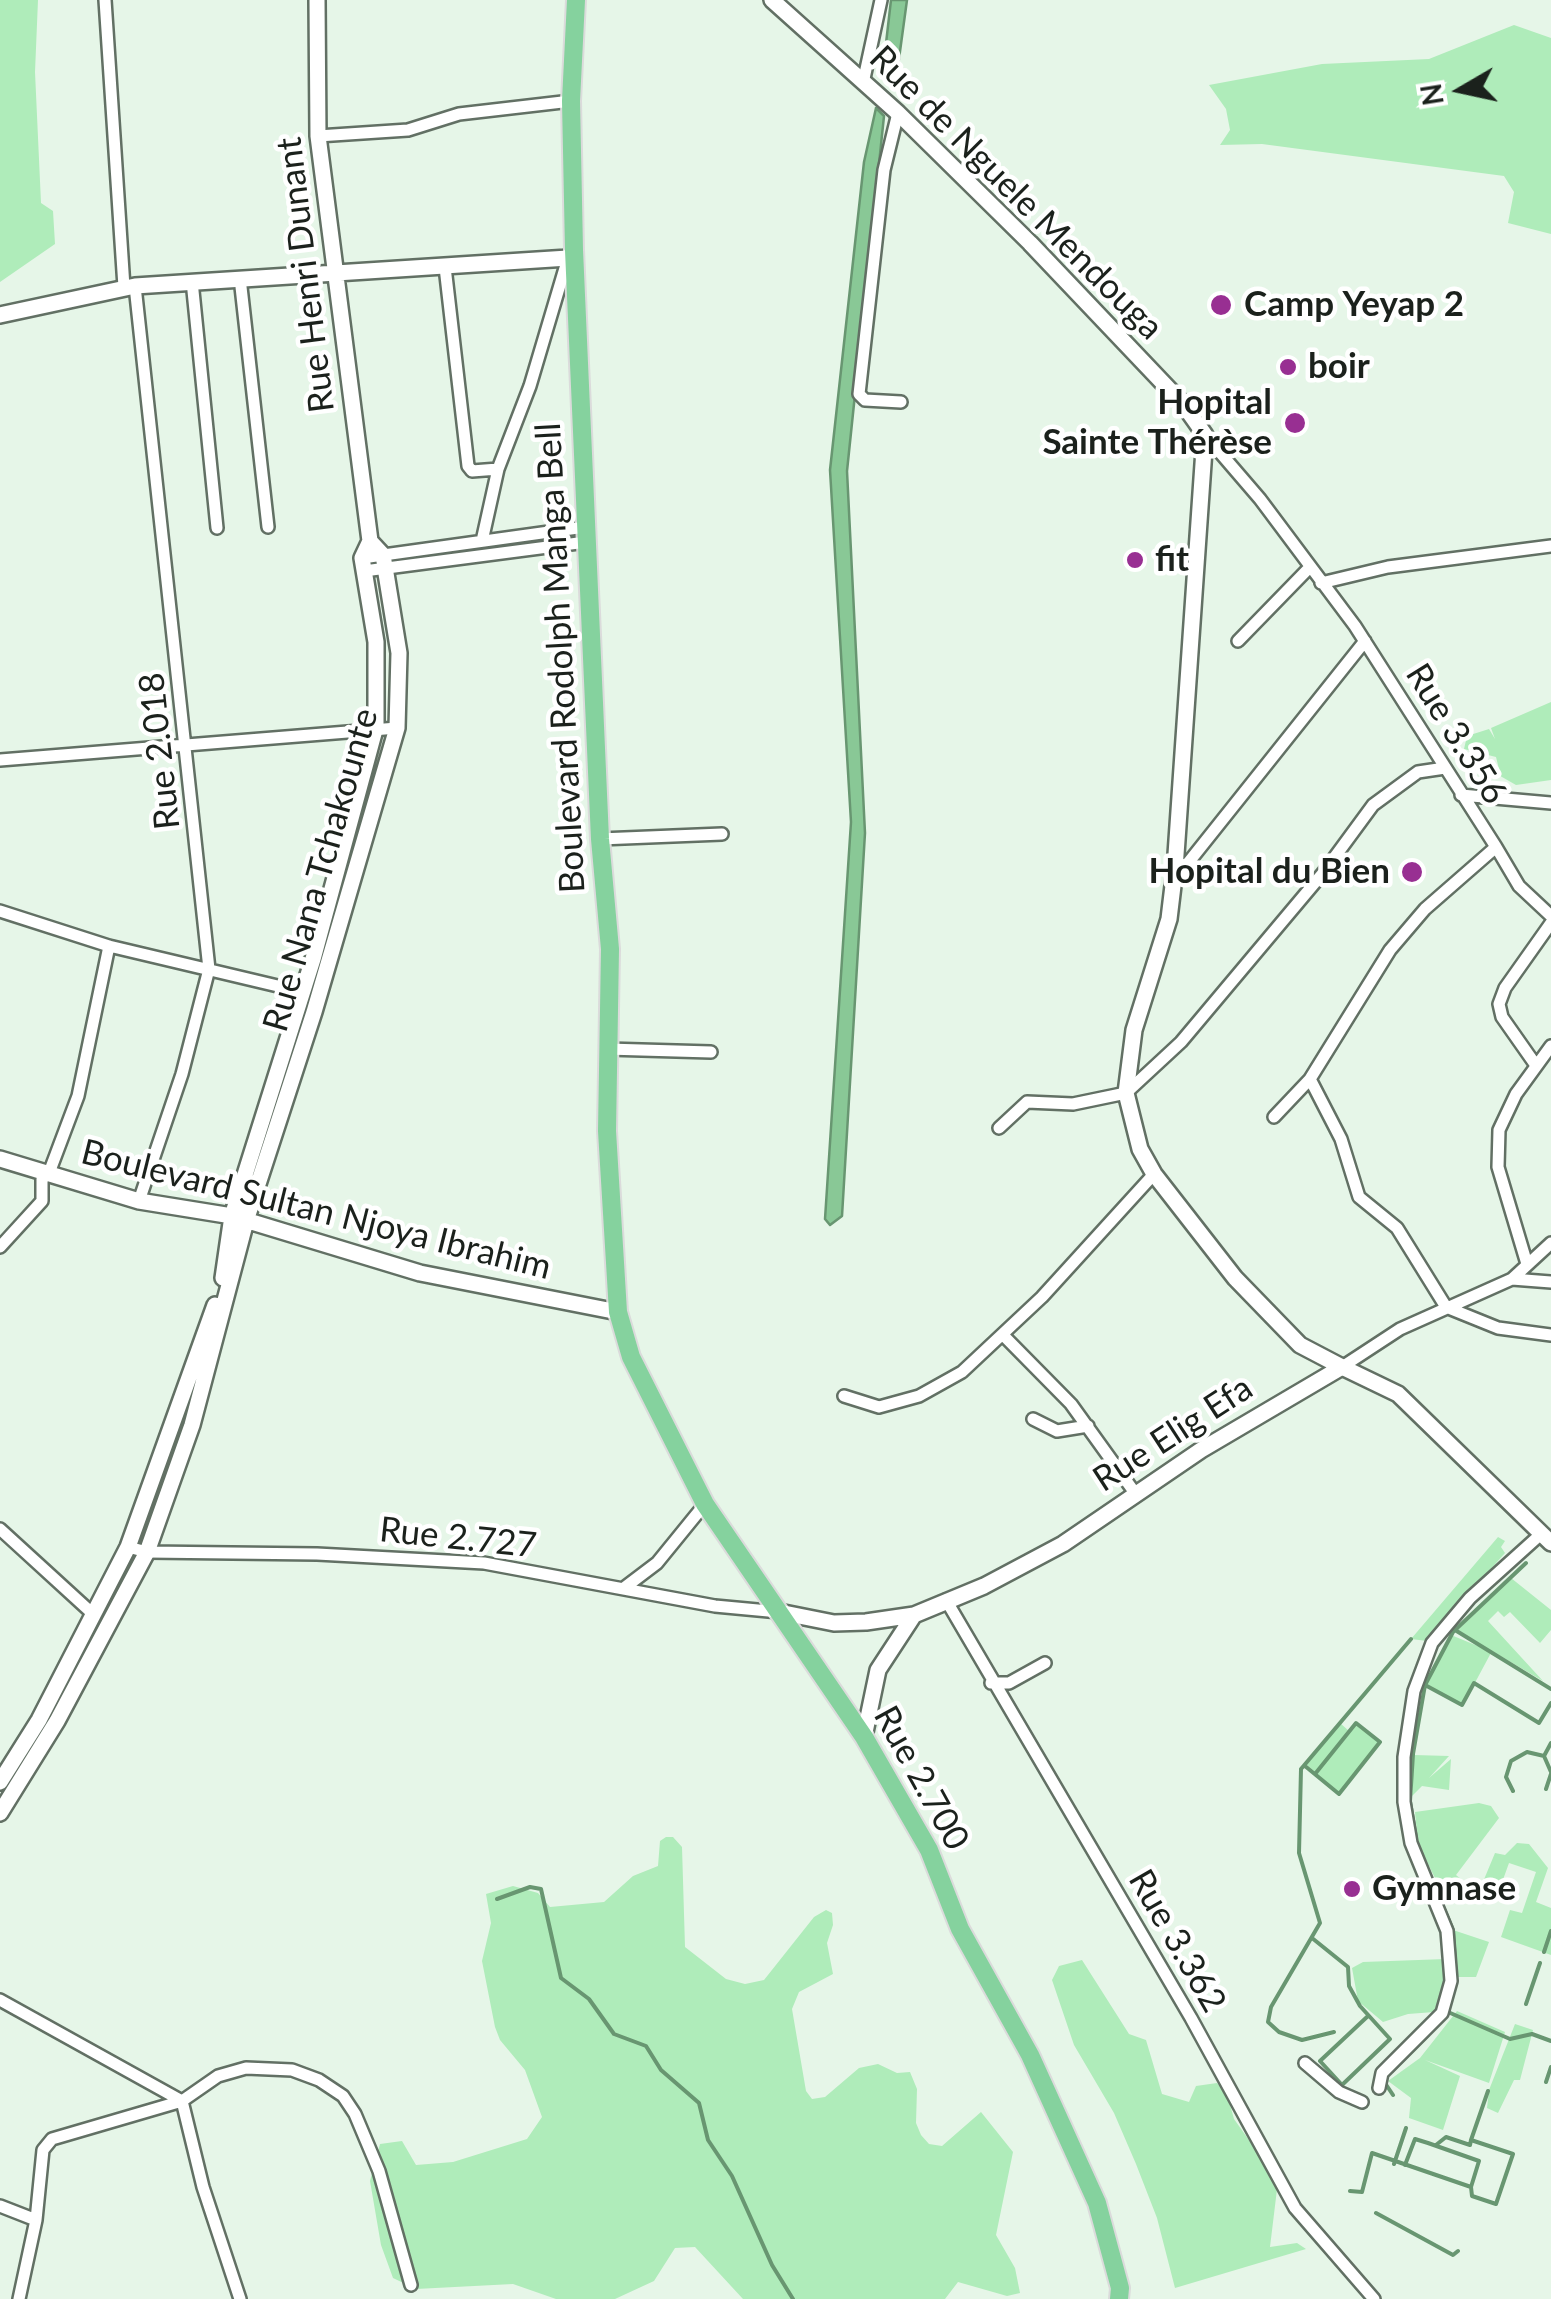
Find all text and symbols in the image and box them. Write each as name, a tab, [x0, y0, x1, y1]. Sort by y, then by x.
street label: Rue de Nguele Mendouga	[861, 38, 1171, 348]
north arrow	[1411, 40, 1511, 140]
text: N	[1413, 81, 1450, 108]
street label: Rue Henri Dunant	[268, 135, 344, 415]
place label: Camp Yeyap 2	[1244, 284, 1464, 326]
marker: Camp Yeyap 2	[1208, 292, 1234, 318]
place label: boir	[1308, 346, 1370, 388]
marker: boir	[1277, 356, 1299, 378]
place label: Hopital Sainte Thérèse	[1042, 382, 1272, 464]
marker: Hopital Sainte Thérèse	[1282, 410, 1308, 436]
street label: Boulevard Rodolph Manga Bell	[528, 422, 594, 894]
place label: fit	[1155, 539, 1189, 581]
marker: fit	[1124, 549, 1146, 571]
street label: Rue 3.356	[1396, 656, 1516, 812]
street label: Rue 2.018	[131, 670, 189, 832]
street label: Rue Nana Tchakounte	[255, 704, 387, 1036]
place label: Hopital du Bien	[1149, 851, 1390, 893]
marker: Hopital du Bien	[1399, 859, 1425, 885]
street label: Boulevard Sultan Njoya Ibrahim	[77, 1131, 555, 1289]
street label: Rue Elig Efa	[1086, 1367, 1260, 1501]
street label: Rue 2.727	[377, 1509, 539, 1567]
street label: Rue 2.700	[864, 1699, 978, 1857]
street label: Rue 3.362	[1119, 1862, 1235, 2020]
place label: Gymnase	[1372, 1868, 1516, 1910]
marker: Gymnase	[1341, 1878, 1363, 1900]

